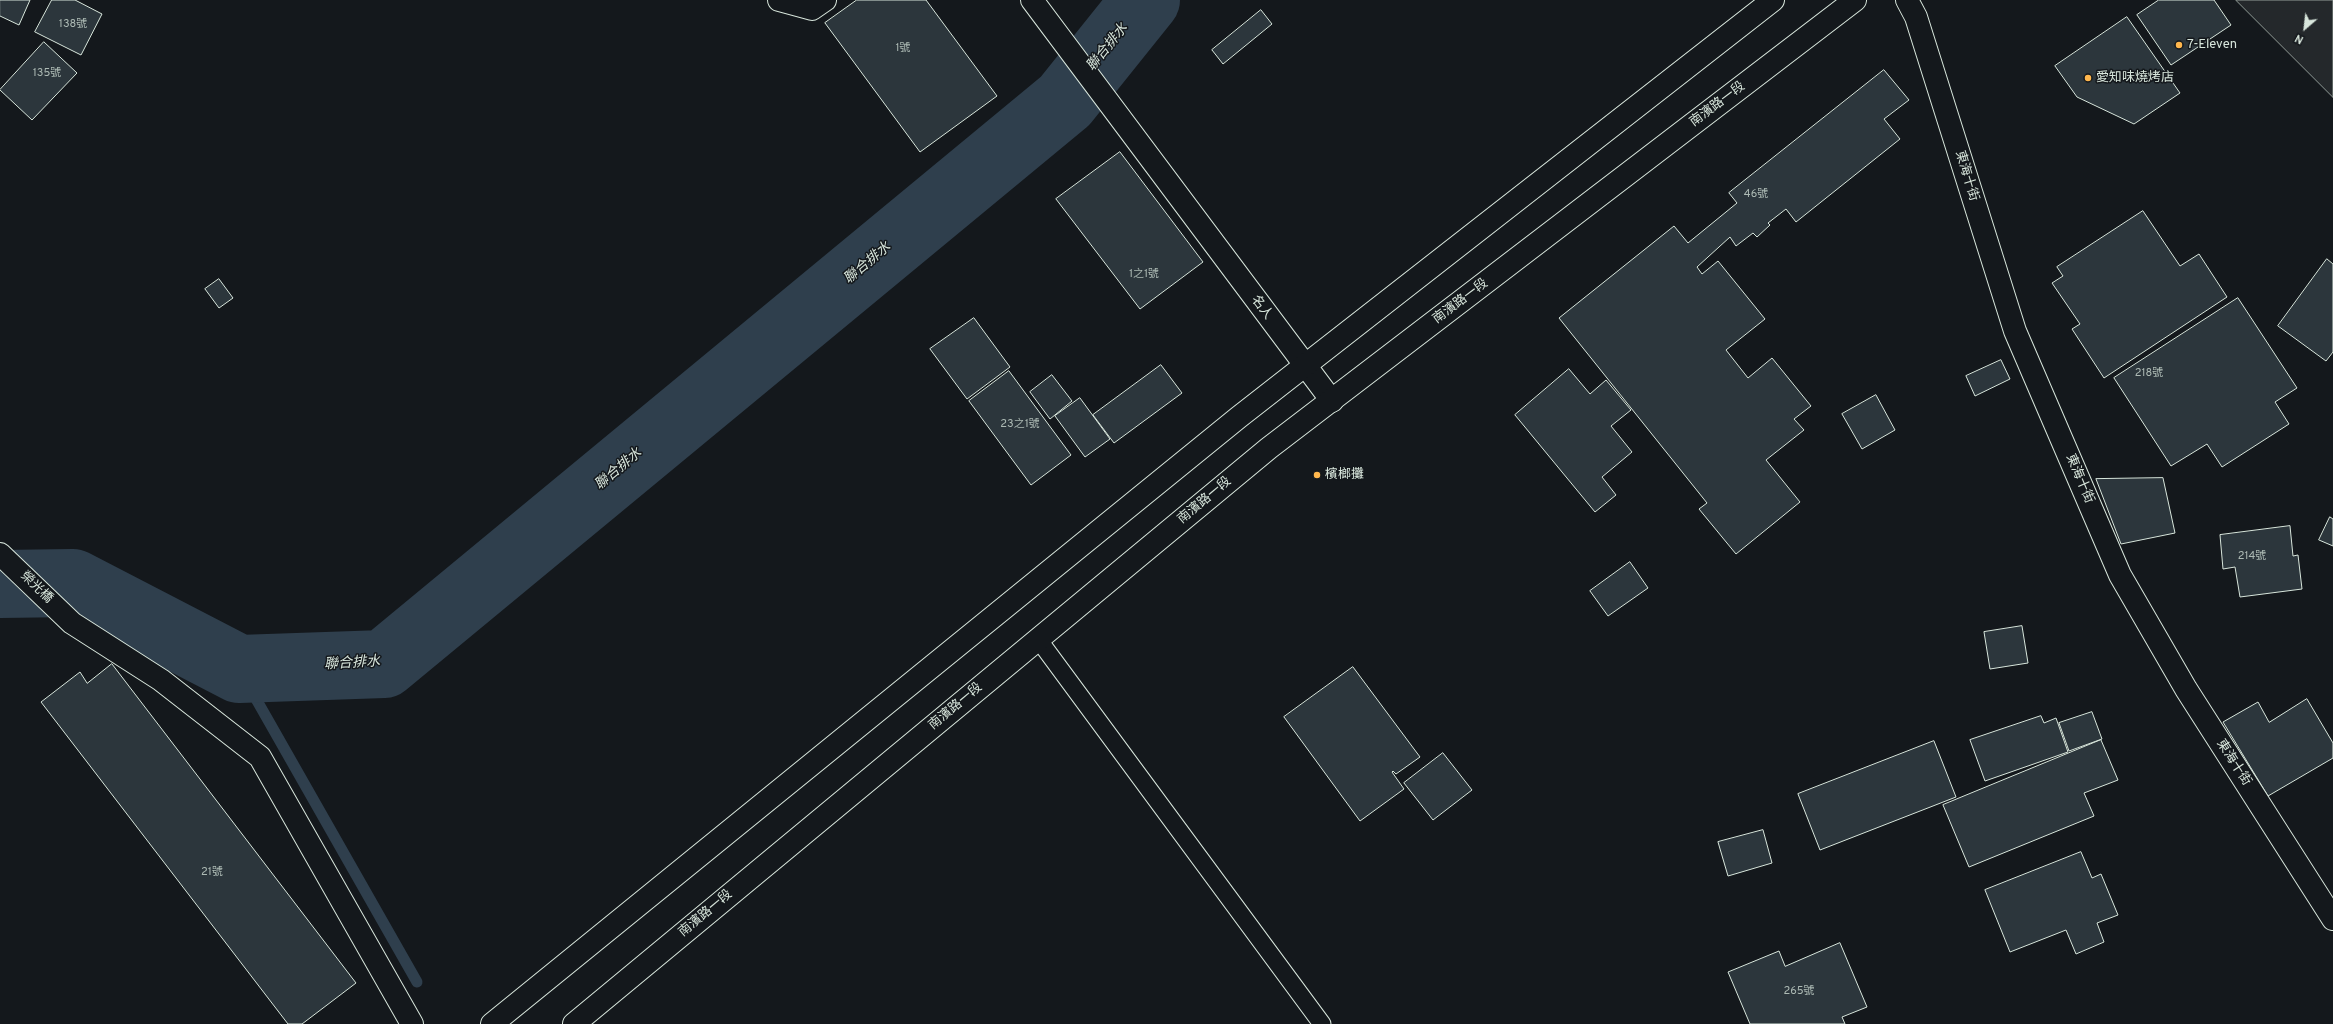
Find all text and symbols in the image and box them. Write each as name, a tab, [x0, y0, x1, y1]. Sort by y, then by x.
north arrow	[2285, 8, 2325, 48]
house number: 138號	[59, 18, 87, 32]
water label: 聯合排水	[1084, 21, 1132, 75]
text: N	[2293, 31, 2306, 47]
place label: 7-Eleven	[2187, 37, 2237, 53]
marker: 7-Eleven	[2174, 40, 2184, 50]
house number: 1號	[895, 42, 911, 56]
house number: 135號	[33, 67, 61, 81]
place label: 愛知味燒烤店	[2096, 70, 2174, 86]
marker: 愛知味燒烤店	[2083, 73, 2093, 83]
street label: 南濱路一段	[1687, 79, 1749, 131]
street label: 東海十街	[1951, 149, 1981, 203]
house number: 46號	[1744, 188, 1768, 202]
water label: 聯合排水	[841, 240, 895, 288]
house number: 1之1號	[1129, 268, 1159, 282]
street label: 南濱路一段	[1430, 276, 1492, 328]
street label: 名人	[1247, 293, 1275, 323]
house number: 218號	[2135, 367, 2163, 381]
house number: 23之1號	[1000, 418, 1040, 432]
water label: 聯合排水	[592, 446, 646, 494]
street label: 東海十街	[2062, 452, 2096, 506]
place label: 檳榔攤	[1325, 467, 1364, 483]
marker: 檳榔攤	[1312, 470, 1322, 480]
street label: 南濱路一段	[1175, 474, 1235, 528]
house number: 214號	[2238, 550, 2266, 564]
street label: 榮光橋	[17, 569, 55, 607]
water label: 聯合排水	[324, 654, 380, 674]
street label: 南濱路一段	[926, 680, 986, 734]
street label: 東海十街	[2212, 737, 2254, 789]
house number: 21號	[201, 866, 223, 880]
street label: 南濱路一段	[676, 887, 736, 941]
house number: 265號	[1783, 985, 1815, 999]

